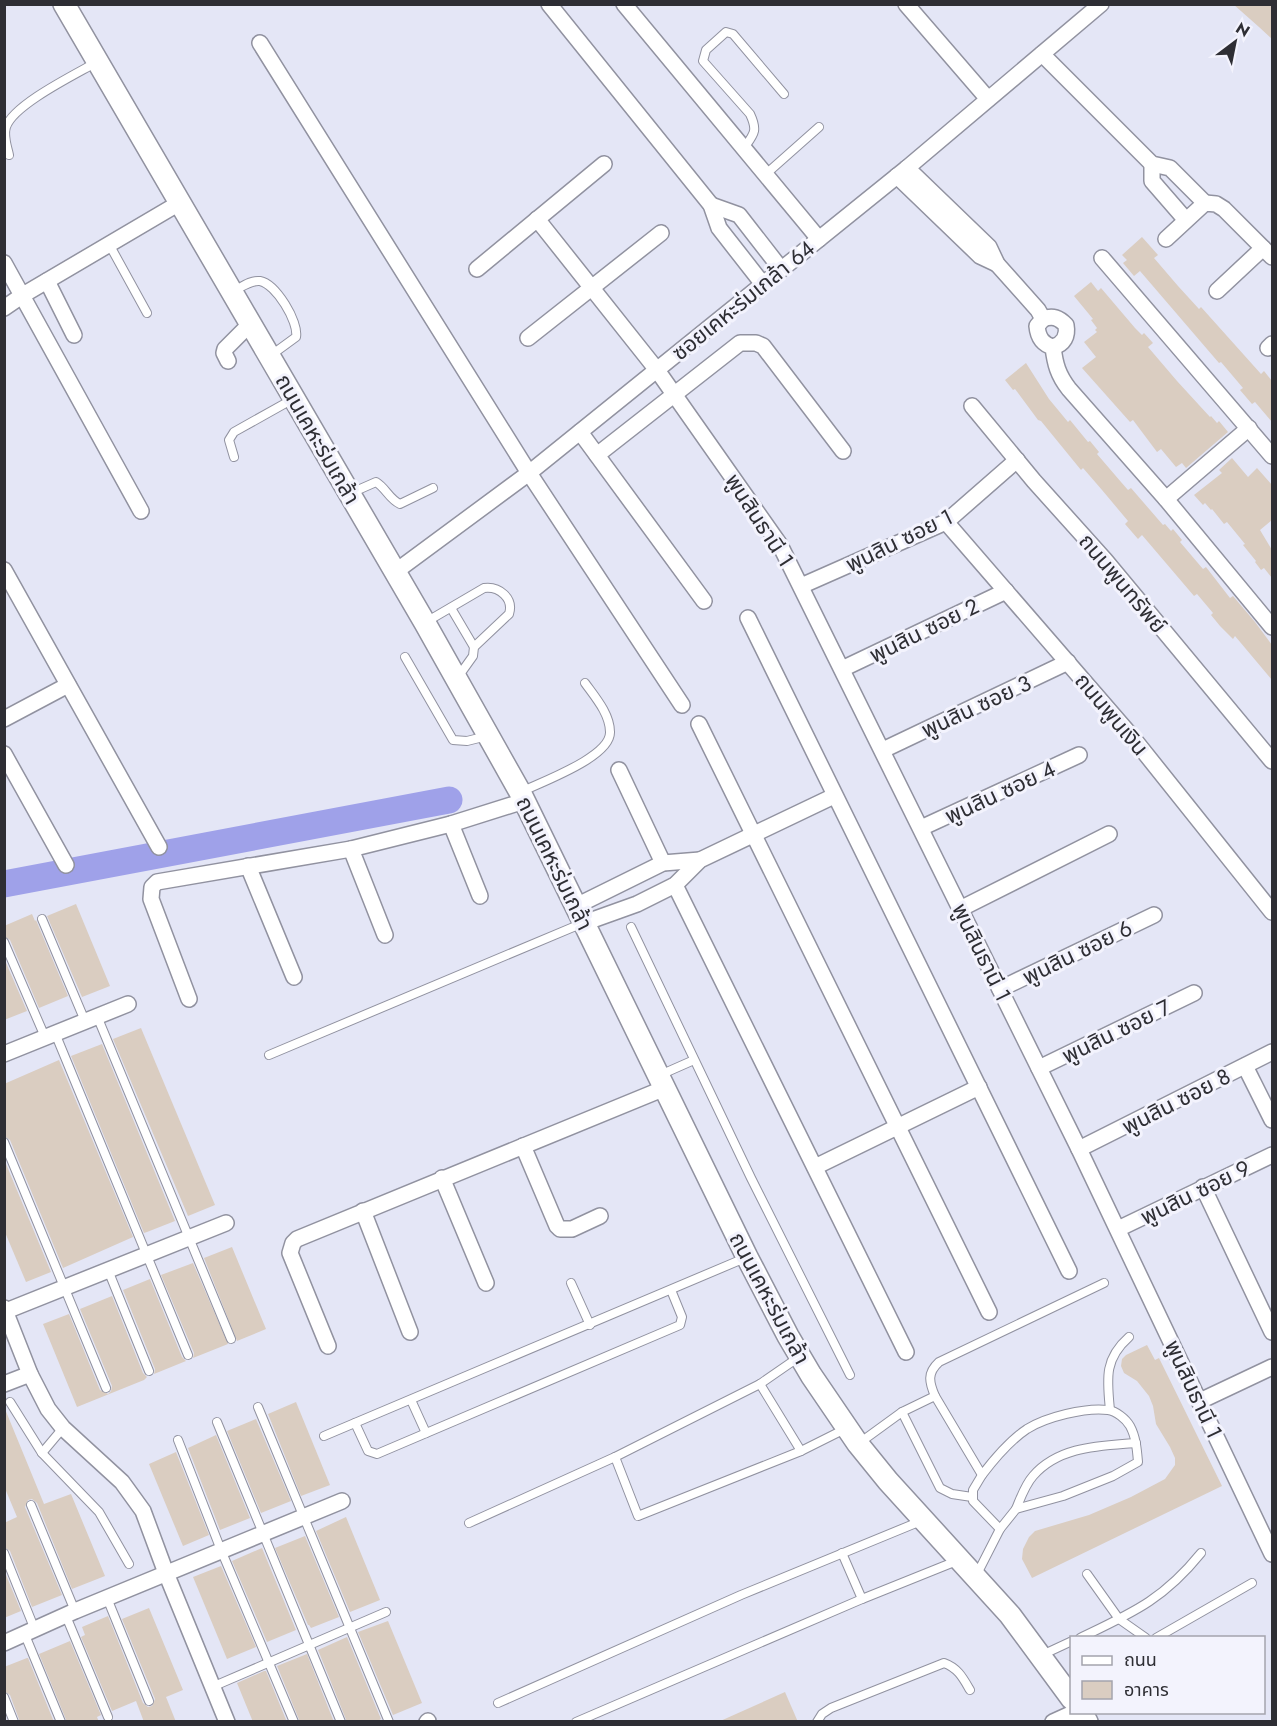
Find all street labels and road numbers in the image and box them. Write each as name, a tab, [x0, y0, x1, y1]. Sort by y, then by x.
street label: ซอยเคหะร่มเกล้า 64	[665, 232, 821, 368]
street label: ถนนเคหะร่มเกล้า	[268, 368, 368, 510]
street label: พูนสินธานี 1	[718, 467, 802, 573]
street label: พูนสิน ซอย 1	[840, 500, 958, 580]
street label: ถนนพูนทรัพย์	[1072, 526, 1174, 640]
street label: พูนสิน ซอย 2	[864, 590, 984, 670]
street label: ถนนพูนเงิน	[1068, 665, 1156, 763]
street label: พูนสิน ซอย 3	[916, 667, 1036, 745]
street label: พูนสิน ซอย 4	[939, 752, 1061, 832]
street label: ถนนเคหะร่มเกล้า	[509, 790, 601, 936]
street label: พูนสินธานี 1	[944, 897, 1020, 1007]
street label: พูนสิน ซอย 6	[1017, 912, 1137, 992]
street label: พูนสิน ซอย 7	[1056, 991, 1176, 1071]
street label: พูนสิน ซอย 8	[1116, 1060, 1236, 1142]
street label: พูนสิน ซอย 9	[1135, 1152, 1255, 1232]
street label: ถนนเคหะร่มเกล้า	[722, 1226, 818, 1370]
street label: พูนสินธานี 1	[1157, 1334, 1231, 1444]

